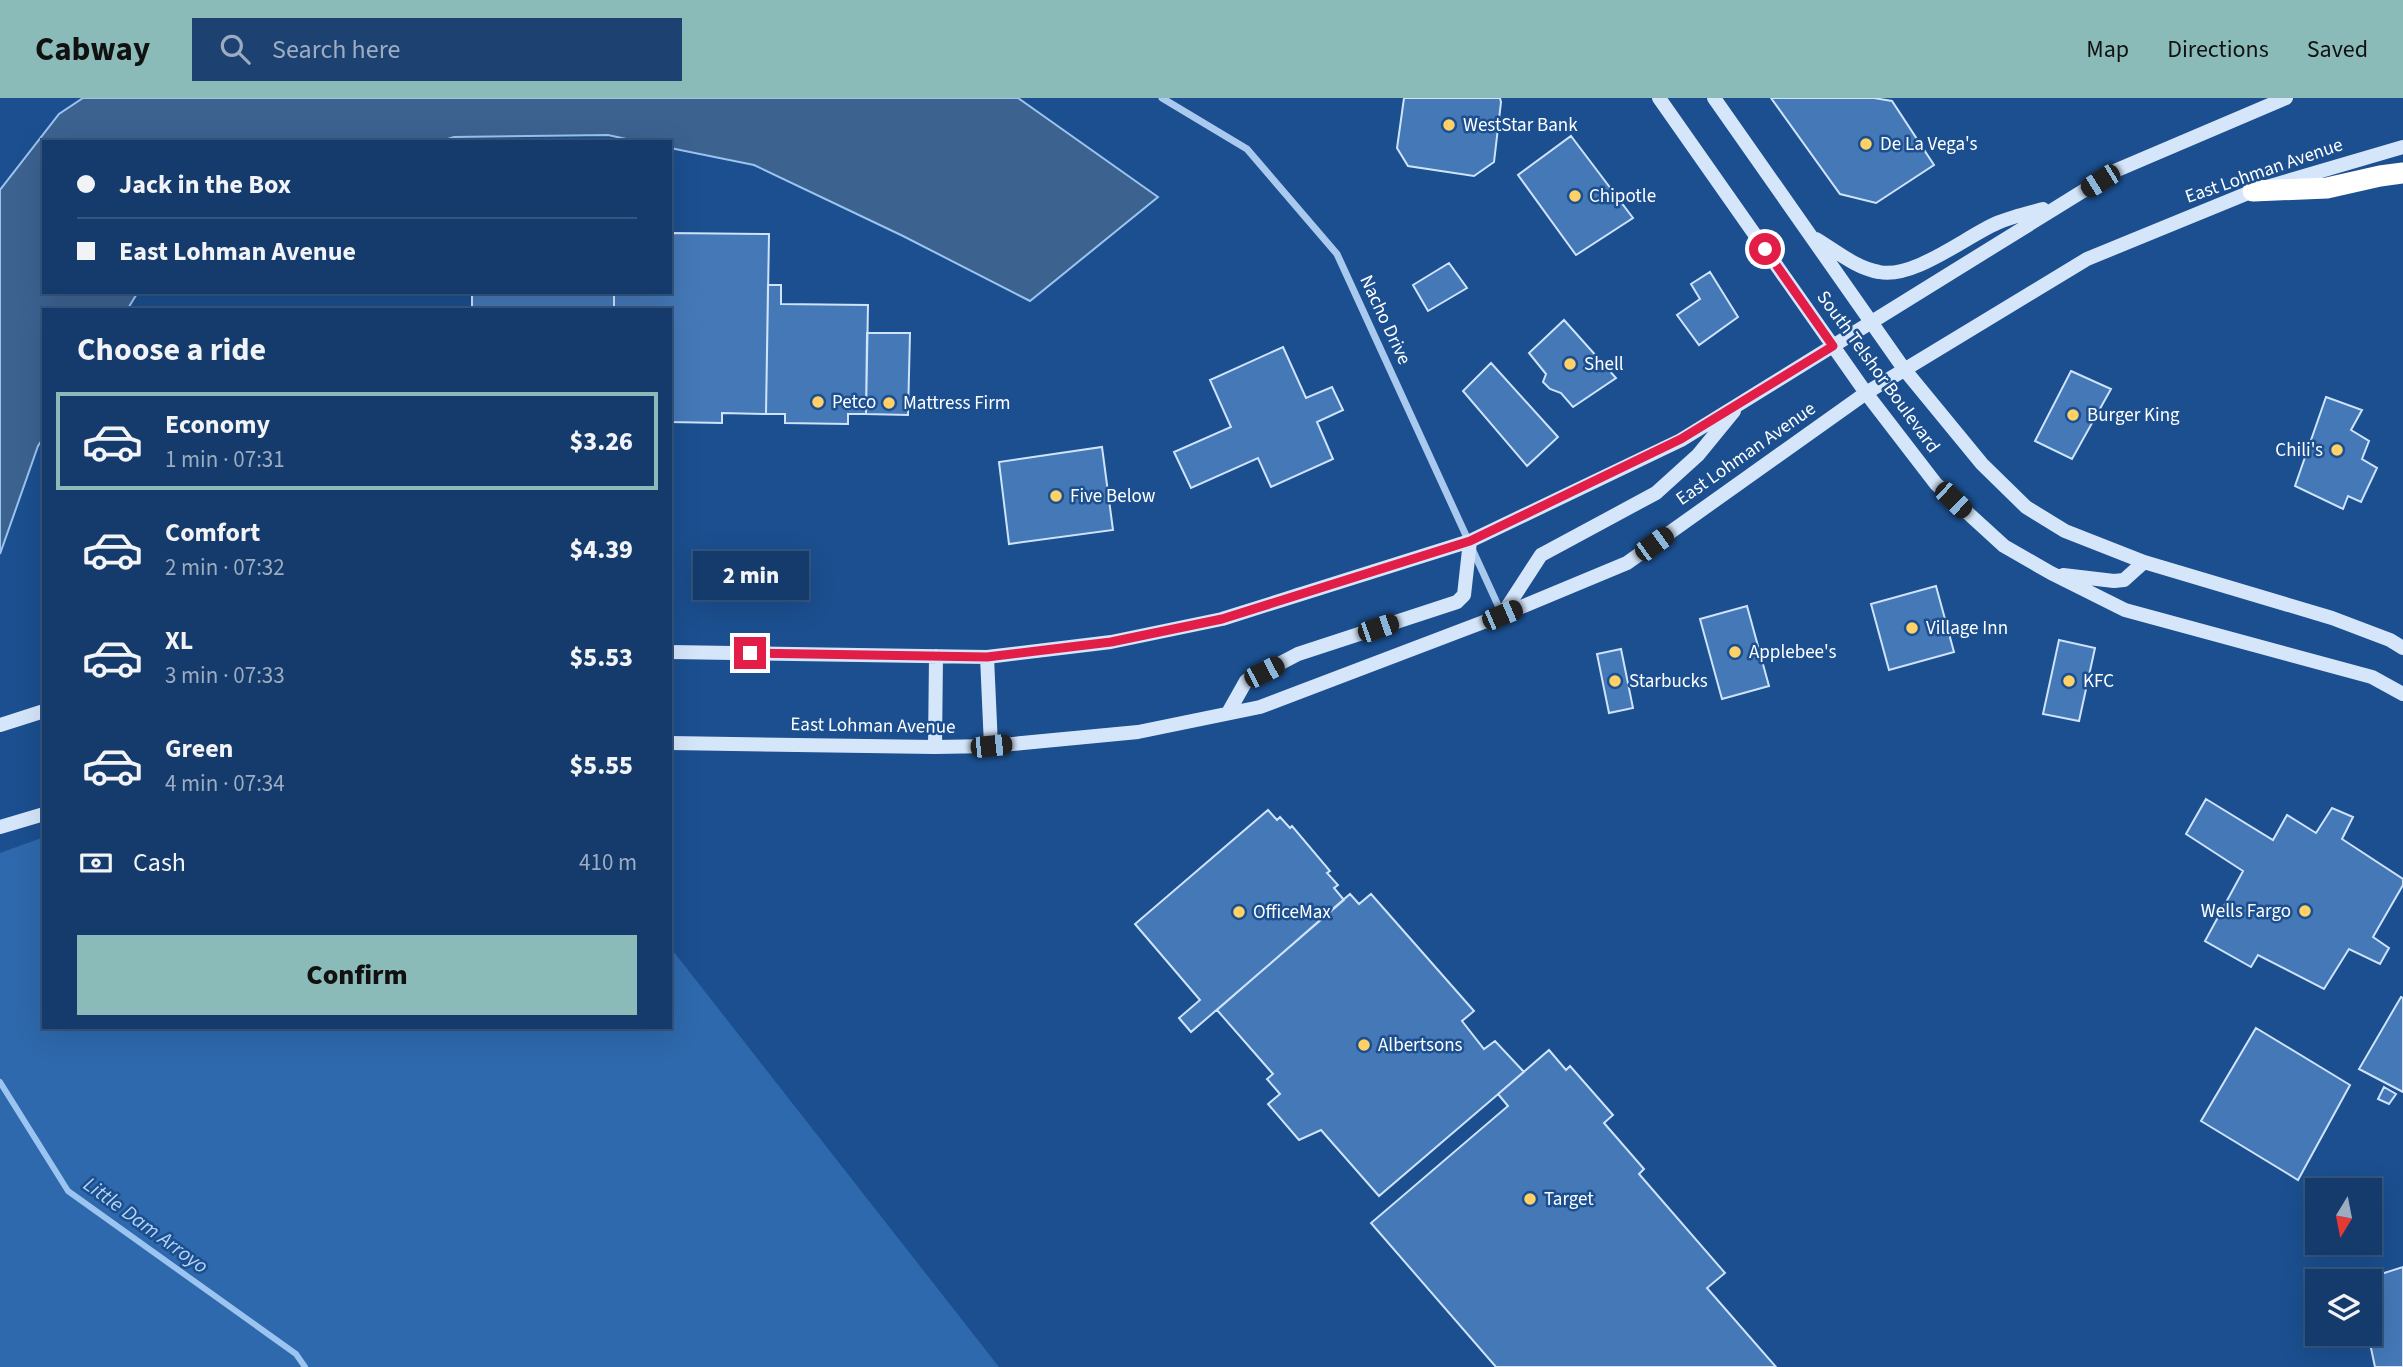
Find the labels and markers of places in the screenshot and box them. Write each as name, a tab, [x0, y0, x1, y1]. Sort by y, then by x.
place label: WestStar Bank	[1463, 112, 1578, 139]
marker: WestStar Bank	[1441, 117, 1457, 133]
place label: De La Vega's	[1880, 131, 1977, 158]
marker: De La Vega's	[1858, 136, 1874, 152]
place label: Chipotle	[1589, 183, 1656, 210]
marker: Chipotle	[1567, 188, 1583, 204]
place label: Shell	[1584, 351, 1624, 378]
marker: Shell	[1562, 356, 1578, 372]
place label: Petco	[832, 389, 876, 416]
place label: Mattress Firm	[903, 390, 1011, 417]
marker: Petco	[810, 394, 826, 410]
marker: Mattress Firm	[881, 395, 897, 411]
place label: Burger King	[2087, 402, 2180, 429]
marker: Burger King	[2065, 407, 2081, 423]
place label: Chili's	[2275, 437, 2323, 464]
marker: Chili's	[2329, 442, 2345, 458]
place label: Five Below	[1070, 483, 1156, 510]
marker: Five Below	[1048, 488, 1064, 504]
place label: Village Inn	[1926, 615, 2008, 642]
marker: Village Inn	[1904, 620, 1920, 636]
place label: Applebee's	[1749, 639, 1836, 666]
marker: Applebee's	[1727, 644, 1743, 660]
place label: Starbucks	[1629, 668, 1708, 695]
place label: KFC	[2083, 668, 2114, 695]
marker: Starbucks	[1607, 673, 1623, 689]
marker: KFC	[2061, 673, 2077, 689]
place label: Wells Fargo	[2201, 898, 2291, 925]
place label: OfficeMax	[1253, 899, 1331, 926]
marker: Wells Fargo	[2297, 903, 2313, 919]
marker: OfficeMax	[1231, 904, 1247, 920]
place label: Albertsons	[1378, 1032, 1463, 1059]
marker: Albertsons	[1356, 1037, 1372, 1053]
place label: Target	[1544, 1186, 1594, 1213]
marker: Target	[1522, 1191, 1538, 1207]

